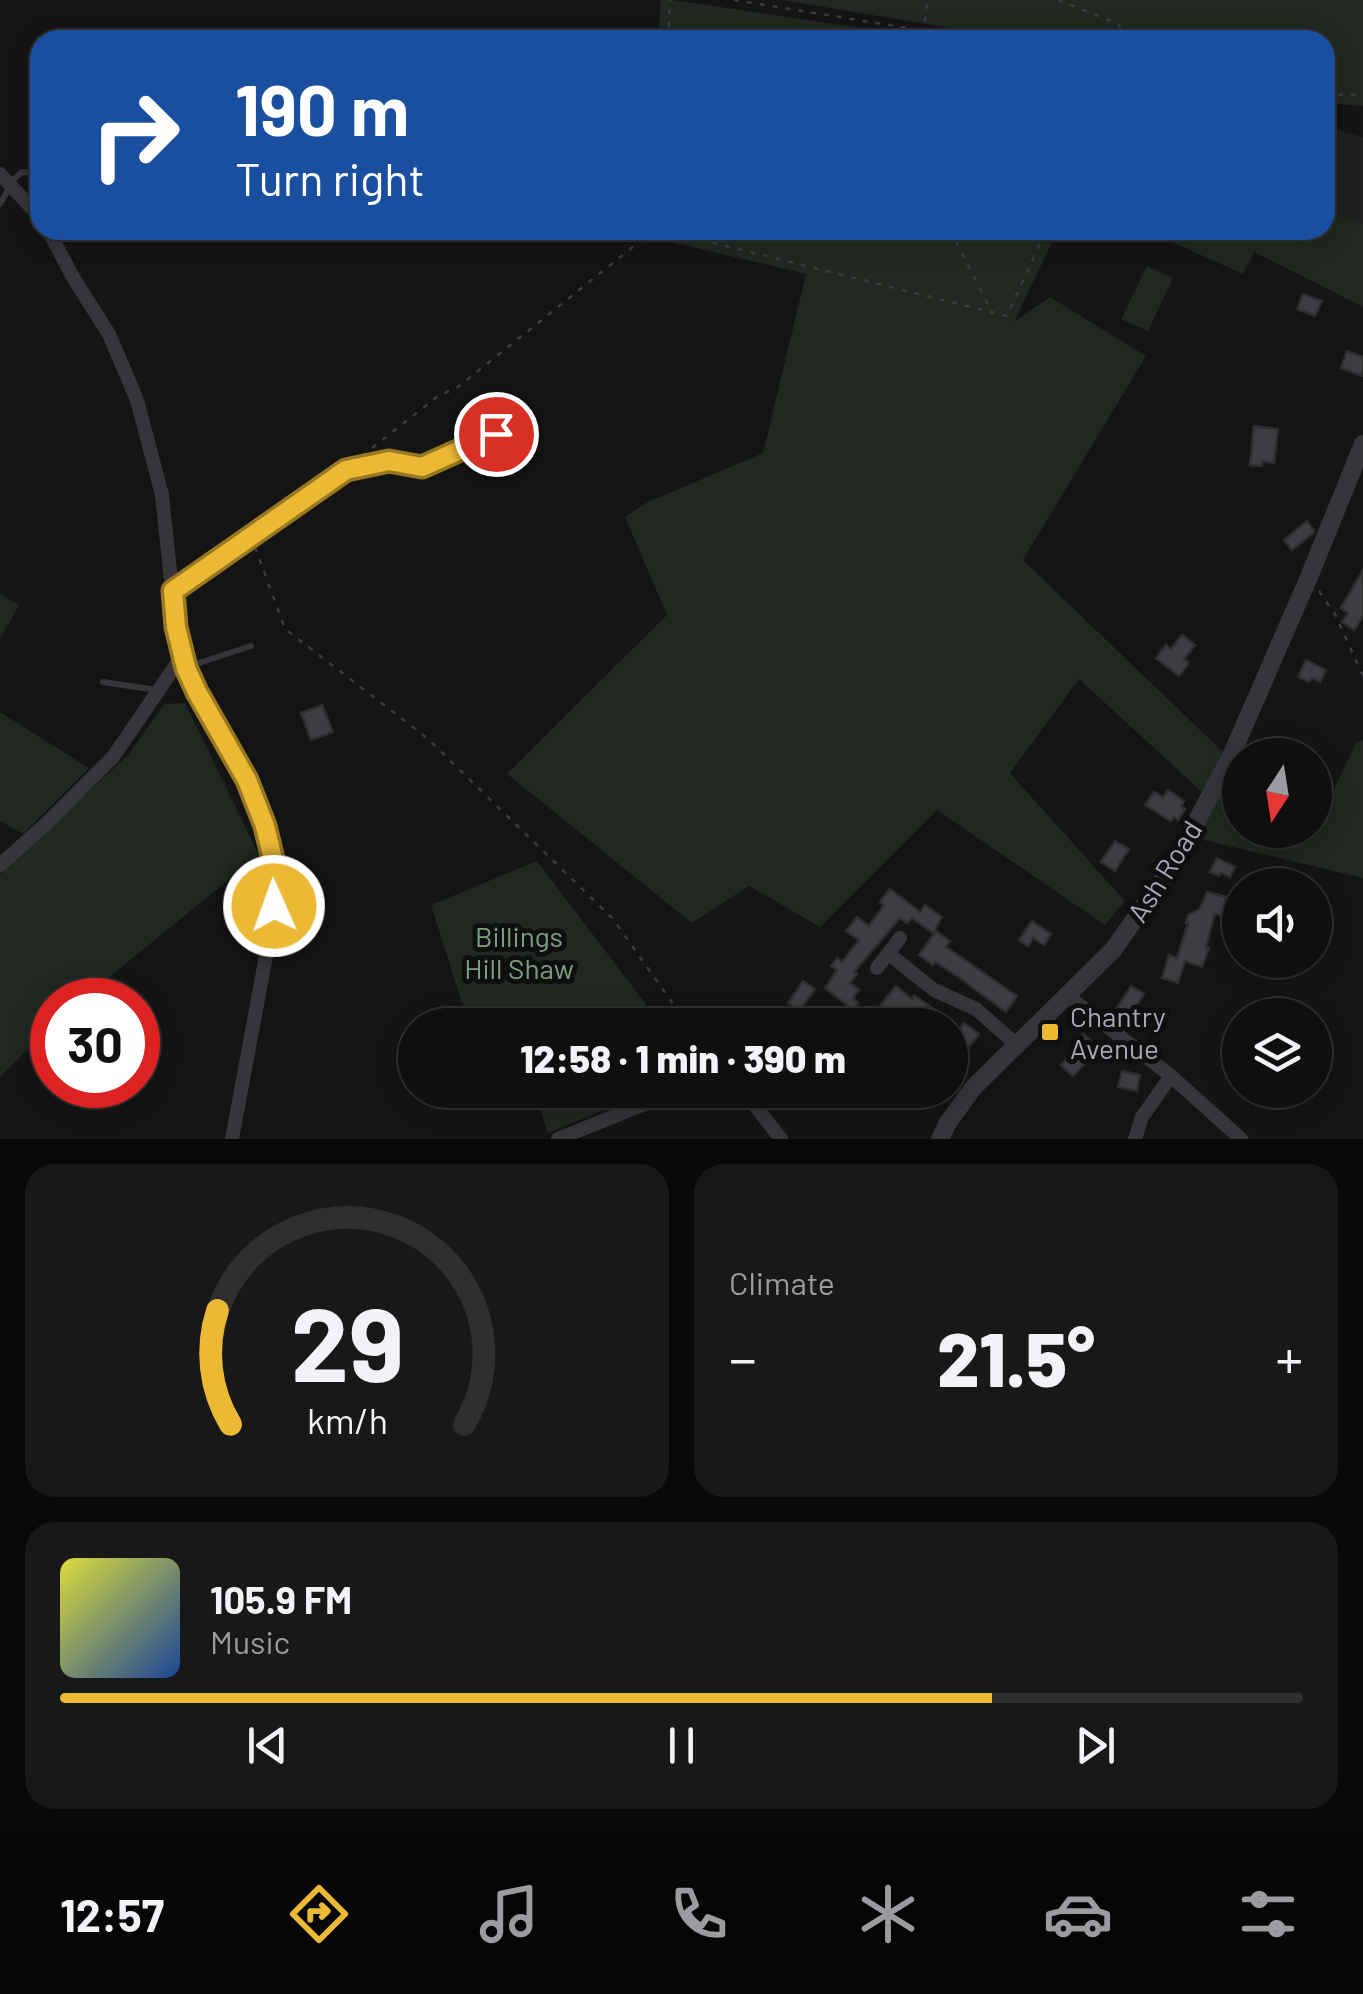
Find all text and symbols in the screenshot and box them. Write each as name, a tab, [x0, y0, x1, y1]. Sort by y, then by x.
text: 190 m	[235, 66, 409, 150]
icon: right	[70, 70, 200, 200]
text: Turn right	[235, 151, 425, 205]
pin	[454, 392, 539, 477]
icon: arrive	[469, 407, 524, 462]
north arrow	[1222, 738, 1332, 848]
map controls	[1222, 738, 1332, 1108]
street label: Ash Road	[1120, 814, 1208, 928]
position arrow	[222, 854, 326, 958]
button: sound	[1222, 868, 1332, 978]
park label: Billings Hill Shaw	[464, 919, 574, 985]
speed limit sign: 30	[30, 978, 160, 1108]
button: layers	[1222, 998, 1332, 1108]
place label: Chantry Avenue	[1070, 999, 1166, 1065]
marker: Chantry Avenue	[1039, 1021, 1061, 1043]
text: 12:58 · 1 min · 390 m	[520, 1035, 846, 1081]
text: Climate	[729, 1263, 835, 1301]
text: 29	[290, 1278, 404, 1403]
text: 21.5°	[937, 1312, 1095, 1402]
text: −	[729, 1324, 757, 1390]
text: +	[1275, 1324, 1303, 1390]
text: km/h	[307, 1398, 387, 1441]
text: 105.9 FM	[210, 1576, 352, 1622]
text: Music	[210, 1622, 290, 1660]
icon: previous	[240, 1718, 295, 1773]
icon: pause	[654, 1718, 709, 1773]
icon: next	[1068, 1718, 1123, 1773]
icon: directions	[284, 1879, 354, 1949]
icon: music	[474, 1879, 544, 1949]
icon: phone	[664, 1879, 734, 1949]
icon: climate	[853, 1879, 923, 1949]
icon: car	[1043, 1879, 1113, 1949]
icon: filters	[1233, 1879, 1303, 1949]
text: 12:57	[60, 1887, 164, 1941]

